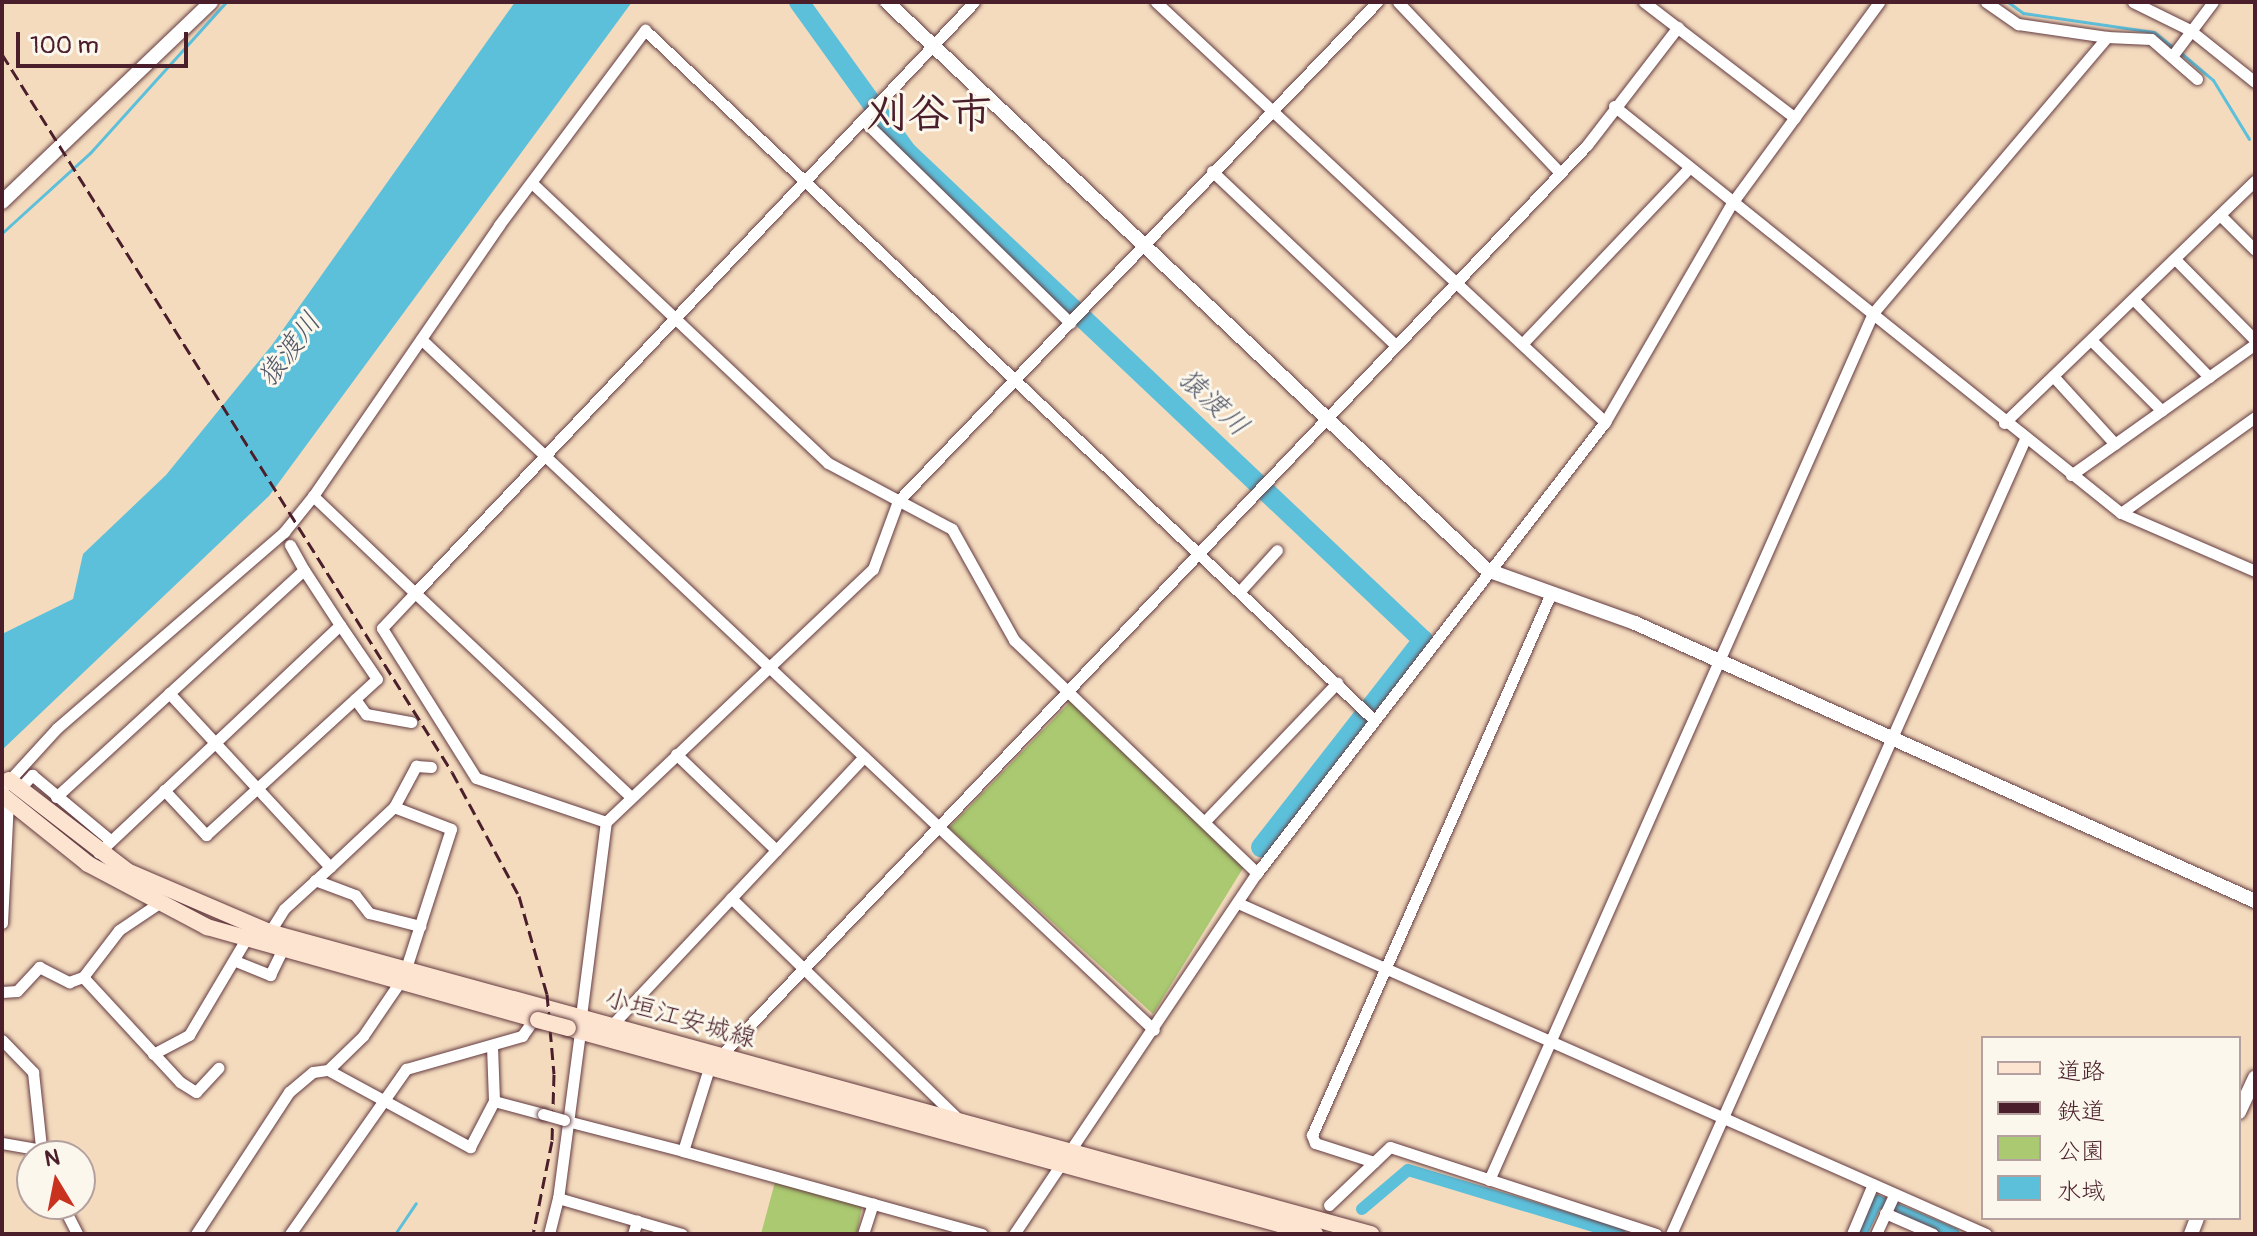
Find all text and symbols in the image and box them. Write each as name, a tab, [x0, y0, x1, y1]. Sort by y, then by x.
scale bar	[20, 16, 192, 66]
text: 100 m	[30, 31, 99, 60]
district label: 刈谷市	[866, 89, 992, 139]
water label: 猿渡川	[251, 306, 329, 394]
water label: 猿渡川	[1171, 362, 1255, 444]
street label: 小垣江安城線	[601, 983, 759, 1055]
legend	[1981, 1036, 2241, 1220]
text: 道路	[2057, 1057, 2105, 1086]
text: 鉄道	[2057, 1097, 2105, 1126]
text: 公園	[2057, 1137, 2105, 1166]
north arrow	[16, 1140, 96, 1220]
text: N	[42, 1143, 62, 1173]
text: 水域	[2057, 1177, 2105, 1206]

